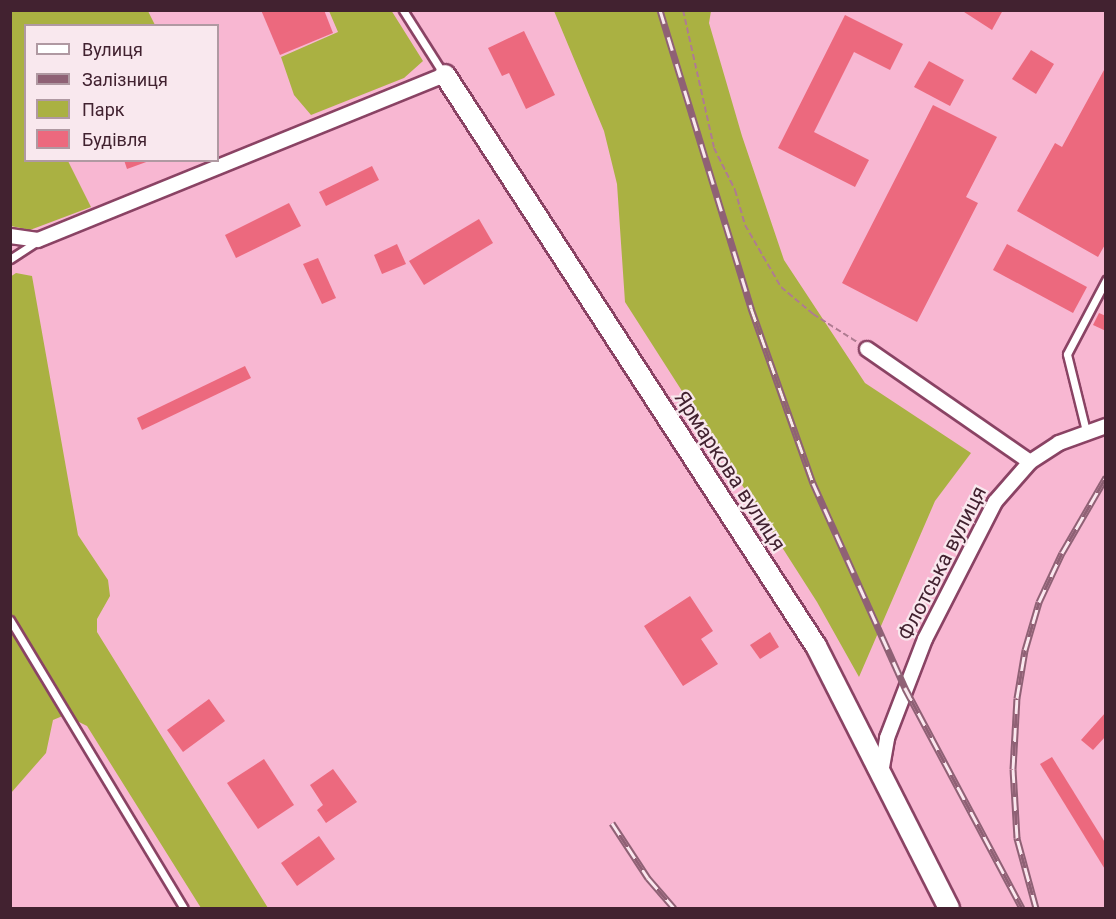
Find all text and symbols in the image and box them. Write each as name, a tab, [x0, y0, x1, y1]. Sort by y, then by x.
legend	[24, 24, 219, 162]
text: Вулиця	[82, 39, 143, 60]
text: Залізниця	[82, 69, 168, 90]
text: Парк	[82, 99, 124, 120]
text: Будівля	[82, 129, 147, 150]
street label: Ярмаркова вулиця	[669, 386, 791, 556]
street label: Флотська вулиця	[892, 482, 992, 644]

